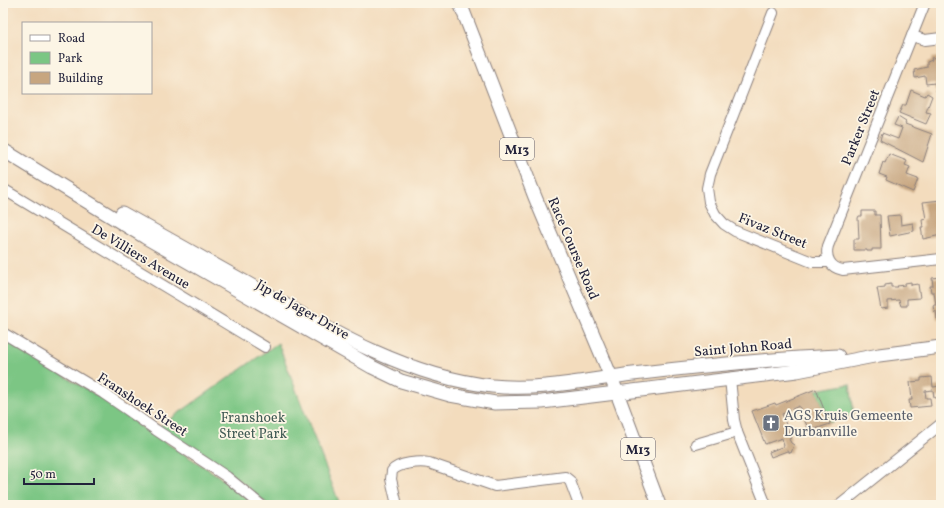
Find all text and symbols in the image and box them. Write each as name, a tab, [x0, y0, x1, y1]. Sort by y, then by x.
legend	[22, 22, 152, 94]
text: Road	[58, 31, 85, 47]
text: Park	[58, 51, 83, 67]
text: Building	[58, 71, 103, 87]
street label: Parker Street	[838, 87, 885, 168]
road number: M13	[500, 138, 534, 160]
street label: Race Course Road	[542, 194, 603, 303]
street label: Fivaz Street	[735, 209, 810, 254]
street label: De Villiers Avenue	[87, 220, 193, 294]
street label: Jip de Jager Drive	[252, 276, 353, 345]
street label: Saint John Road	[693, 335, 793, 362]
street label: Franshoek Street	[93, 369, 191, 442]
place label: AGS Kruis Gemeente Durbanville	[784, 407, 913, 442]
park label: Franshoek Street Park	[219, 409, 287, 444]
church icon: AGS Kruis Gemeente Durbanville	[761, 413, 781, 433]
road number: M13	[621, 438, 655, 460]
scale bar	[24, 460, 94, 486]
text: 50 m	[30, 467, 56, 483]

